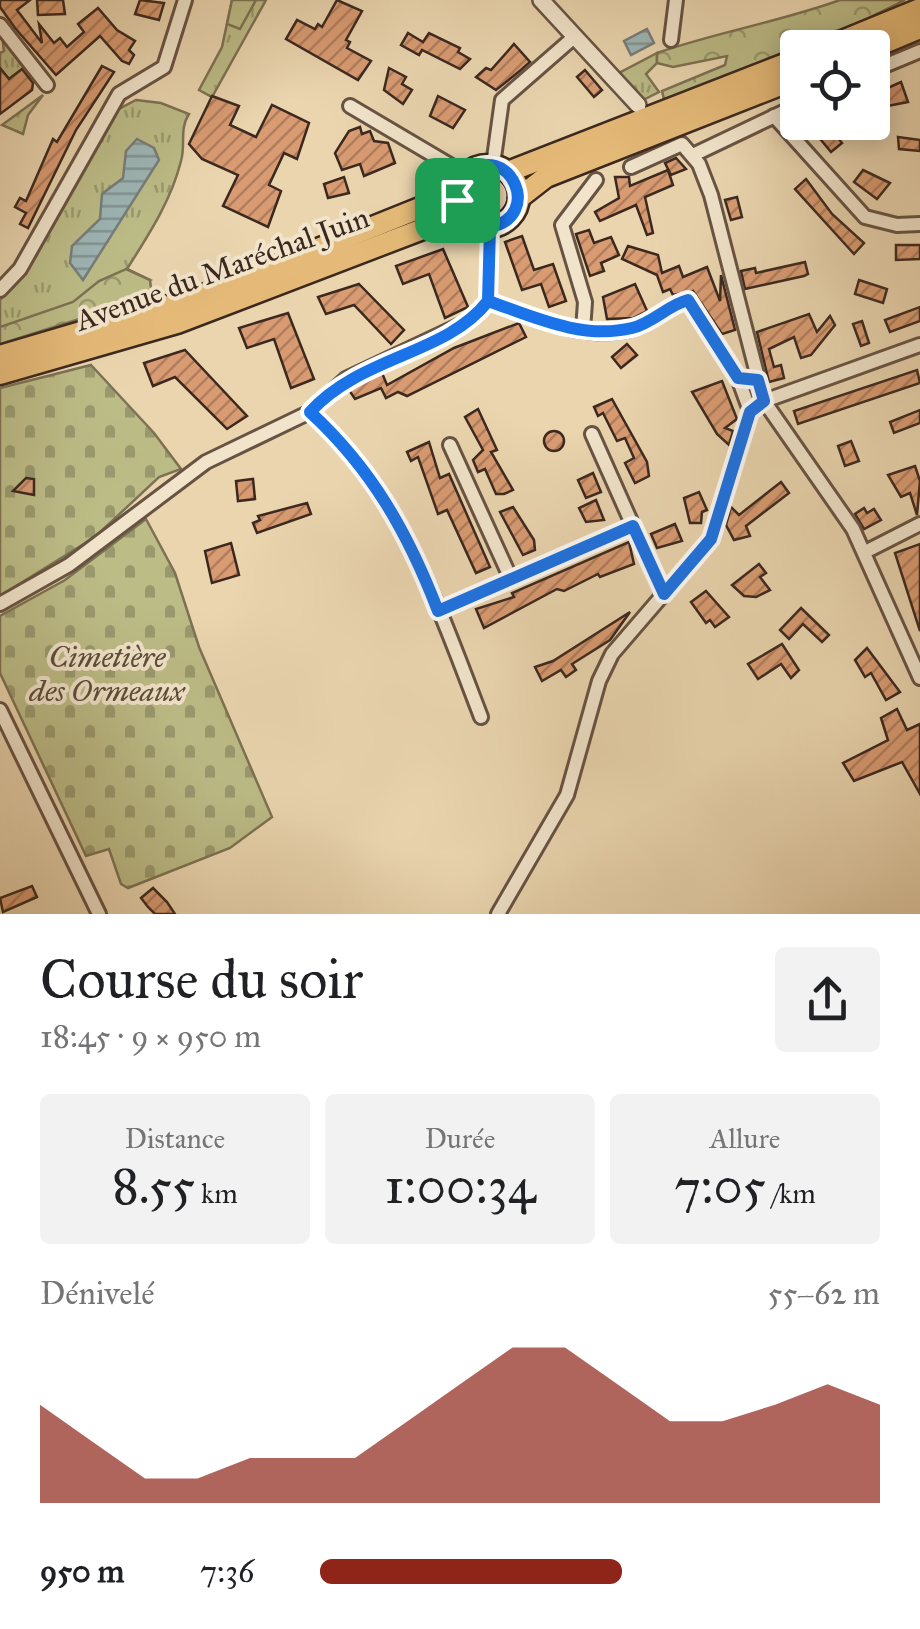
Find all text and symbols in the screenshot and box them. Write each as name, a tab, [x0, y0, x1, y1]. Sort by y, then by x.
map controls	[780, 30, 890, 140]
button: locate	[780, 30, 890, 140]
pin	[415, 158, 500, 243]
icon: arrive	[430, 173, 485, 228]
street label: Avenue du Maréchal Juin	[68, 199, 374, 340]
park label: Cimetière des Ormeaux	[28, 639, 186, 709]
text: Course du soir	[40, 946, 363, 1013]
button: share	[775, 947, 880, 1052]
text: 18:45 · 9 × 950 m	[40, 1017, 261, 1056]
text: Distance	[125, 1121, 225, 1156]
text: Durée	[425, 1121, 495, 1156]
text: Allure	[710, 1121, 780, 1156]
text: 8.55	[112, 1156, 195, 1217]
text: 1:00:34	[384, 1156, 536, 1217]
text: 7:05	[674, 1156, 766, 1217]
text: km	[195, 1176, 238, 1211]
text: /km	[766, 1176, 816, 1211]
text: Dénivelé	[40, 1274, 155, 1313]
text: 55–62 m	[768, 1274, 880, 1313]
text: 950 m	[40, 1552, 124, 1591]
text: 7:36	[200, 1552, 254, 1591]

